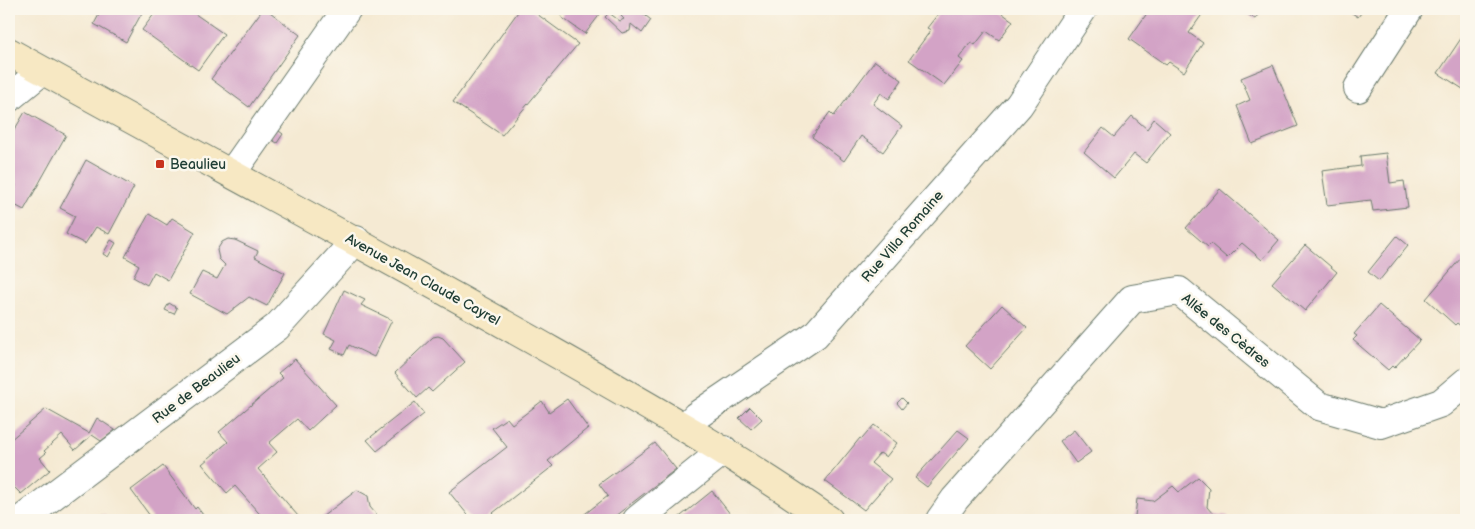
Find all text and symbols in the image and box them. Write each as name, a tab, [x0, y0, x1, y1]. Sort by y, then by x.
place label: Beaulieu	[170, 156, 226, 173]
marker: Beaulieu	[154, 158, 166, 170]
street label: Rue Villa Romaine	[858, 187, 947, 286]
street label: Avenue Jean Claude Cayrel	[342, 230, 503, 329]
street label: Allée des Cèdres	[1178, 290, 1273, 371]
street label: Rue de Beaulieu	[149, 350, 244, 427]

